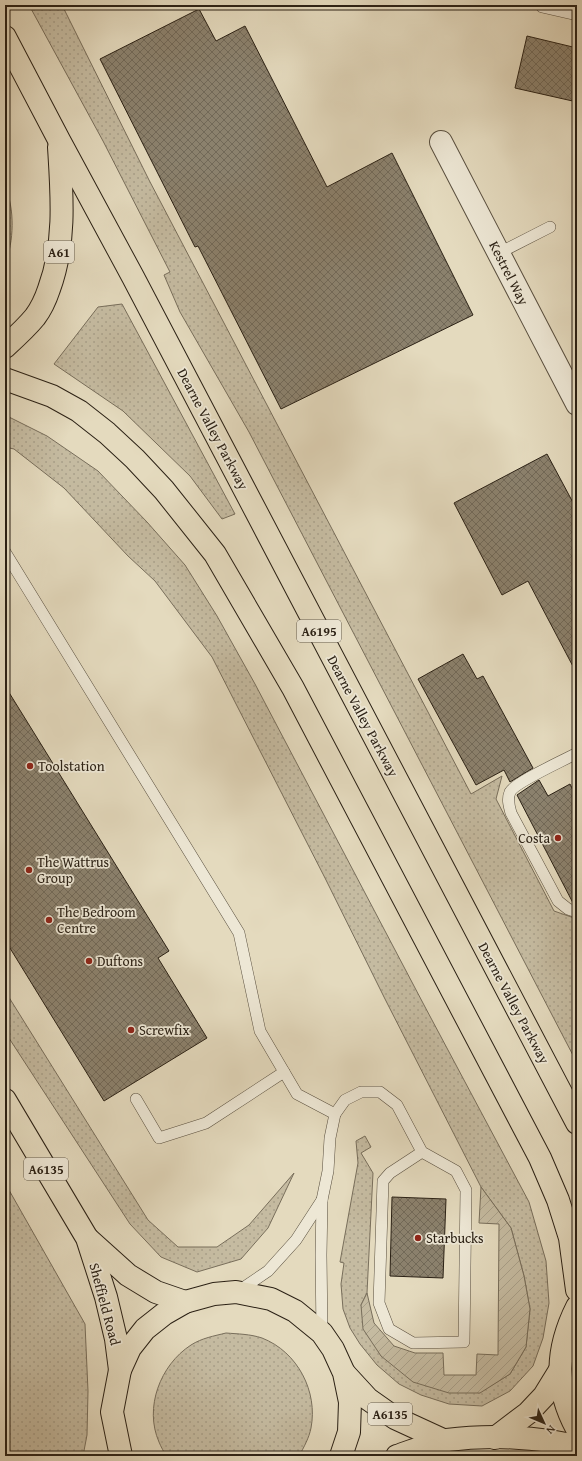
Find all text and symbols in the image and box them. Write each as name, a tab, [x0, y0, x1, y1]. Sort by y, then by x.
street label: Kestrel Way	[484, 238, 534, 308]
road number: A61	[44, 241, 74, 263]
street label: Dearne Valley Parkway	[173, 365, 253, 493]
road number: A6195	[297, 620, 341, 642]
street label: Dearne Valley Parkway	[323, 652, 403, 780]
place label: Toolstation	[38, 756, 105, 776]
marker: Toolstation	[25, 761, 35, 771]
place label: Costa	[518, 828, 550, 848]
marker: Costa	[553, 833, 563, 843]
place label: The Wattrus Group	[37, 852, 109, 888]
marker: The Wattrus Group	[24, 865, 34, 875]
place label: The Bedroom Centre	[57, 902, 136, 938]
marker: The Bedroom Centre	[44, 915, 54, 925]
street label: Dearne Valley Parkway	[474, 939, 554, 1067]
place label: Duftons	[97, 951, 143, 971]
marker: Duftons	[84, 956, 94, 966]
place label: Screwfix	[139, 1020, 191, 1040]
marker: Screwfix	[126, 1025, 136, 1035]
road number: A6135	[24, 1158, 68, 1180]
place label: Starbucks	[426, 1228, 484, 1248]
marker: Starbucks	[413, 1233, 423, 1243]
street label: Sheffield Road	[84, 1261, 126, 1348]
road number: A6135	[368, 1403, 412, 1425]
north arrow	[524, 1403, 564, 1443]
text: N	[542, 1422, 560, 1439]

